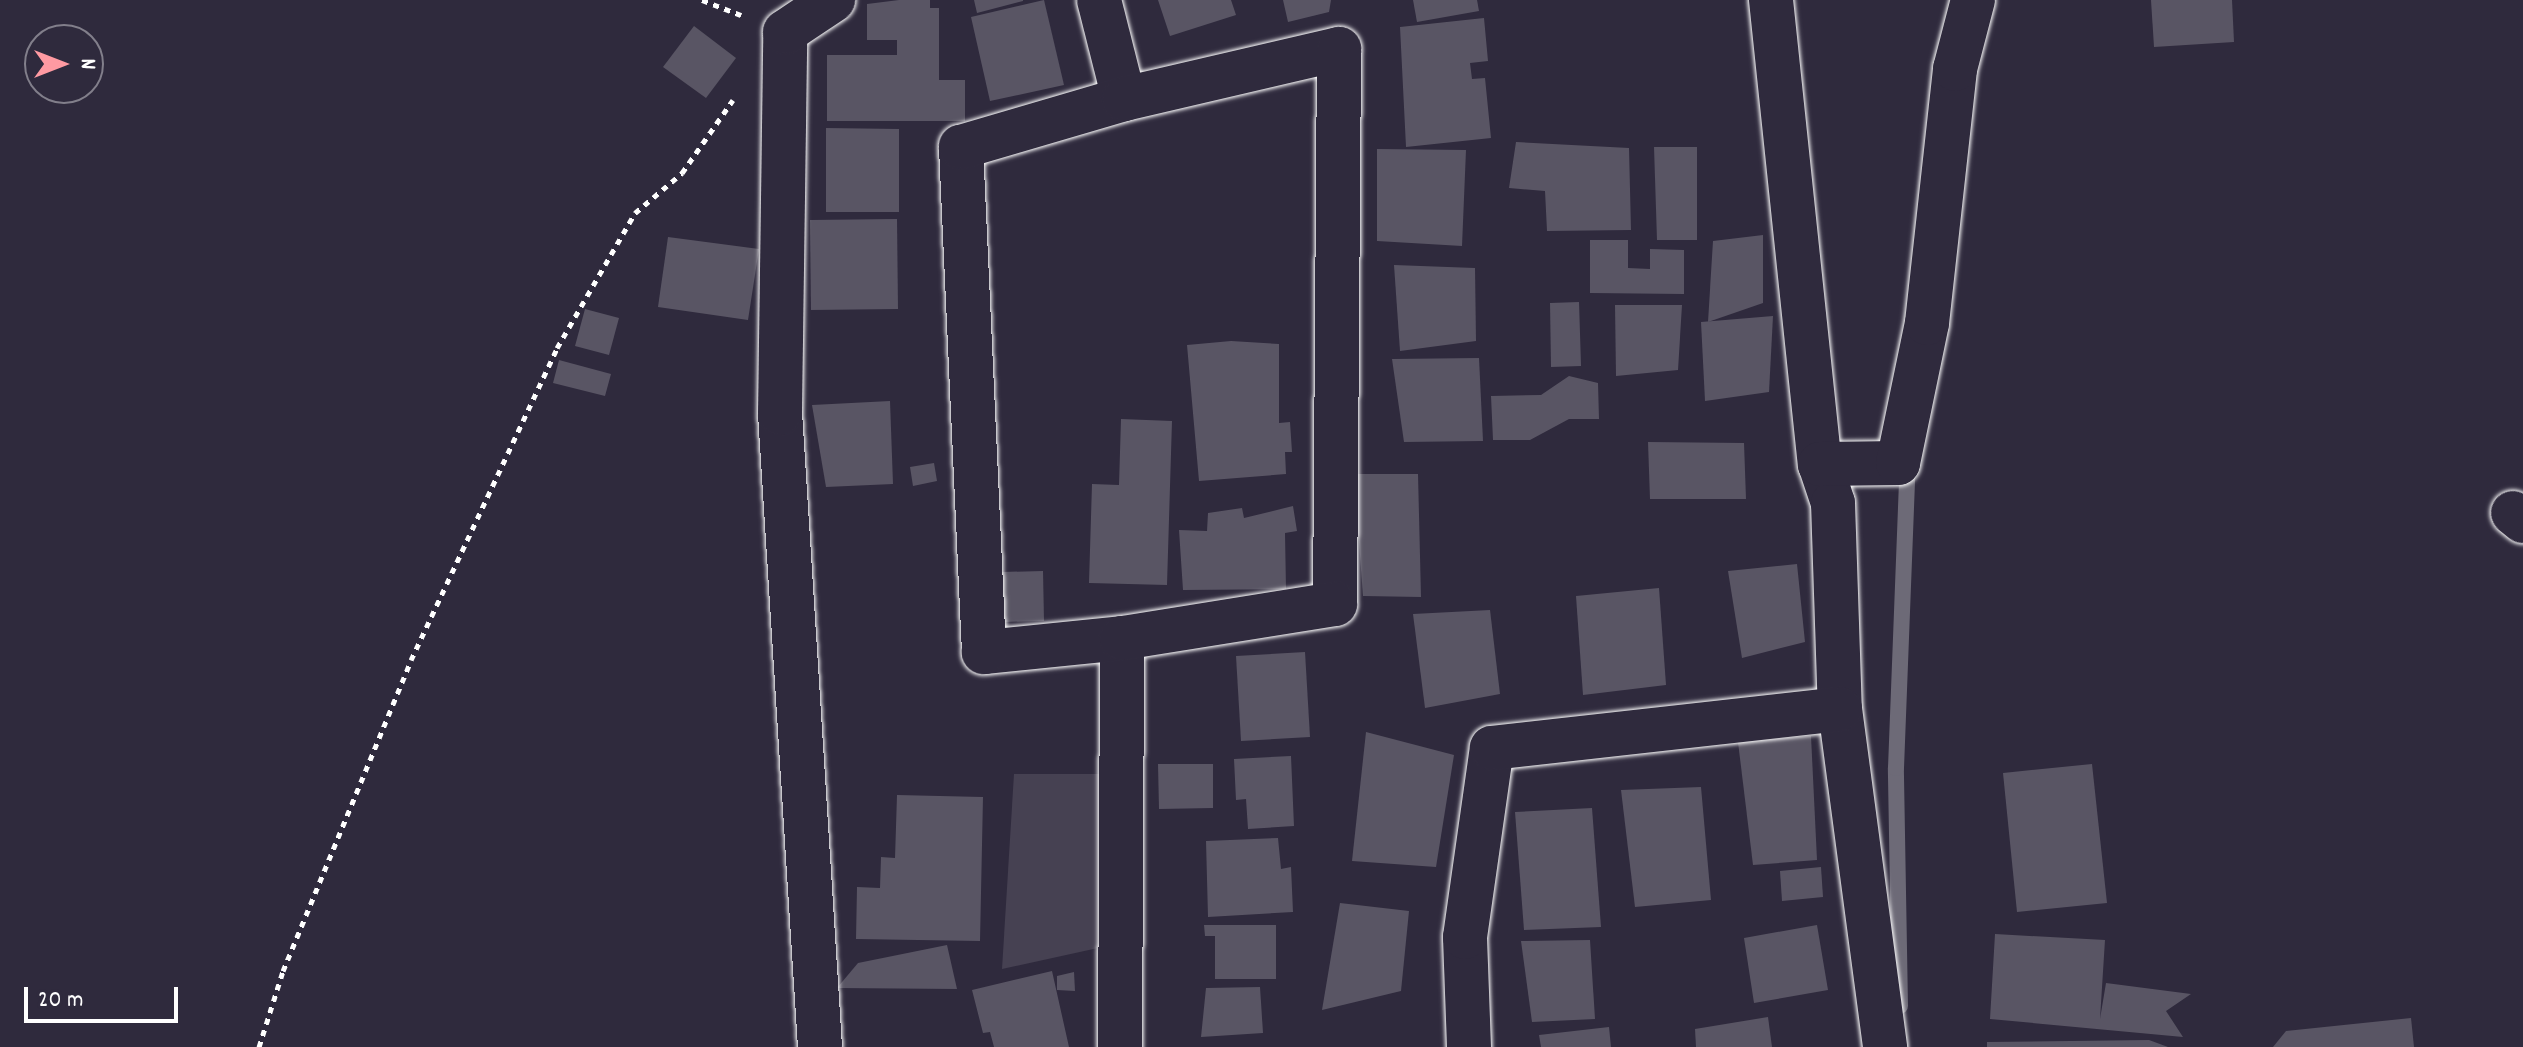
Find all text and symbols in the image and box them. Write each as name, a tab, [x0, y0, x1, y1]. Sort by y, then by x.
north arrow	[24, 24, 104, 104]
text: N	[71, 59, 102, 69]
scale bar	[28, 971, 182, 1021]
text: 20 m	[38, 984, 84, 1018]

